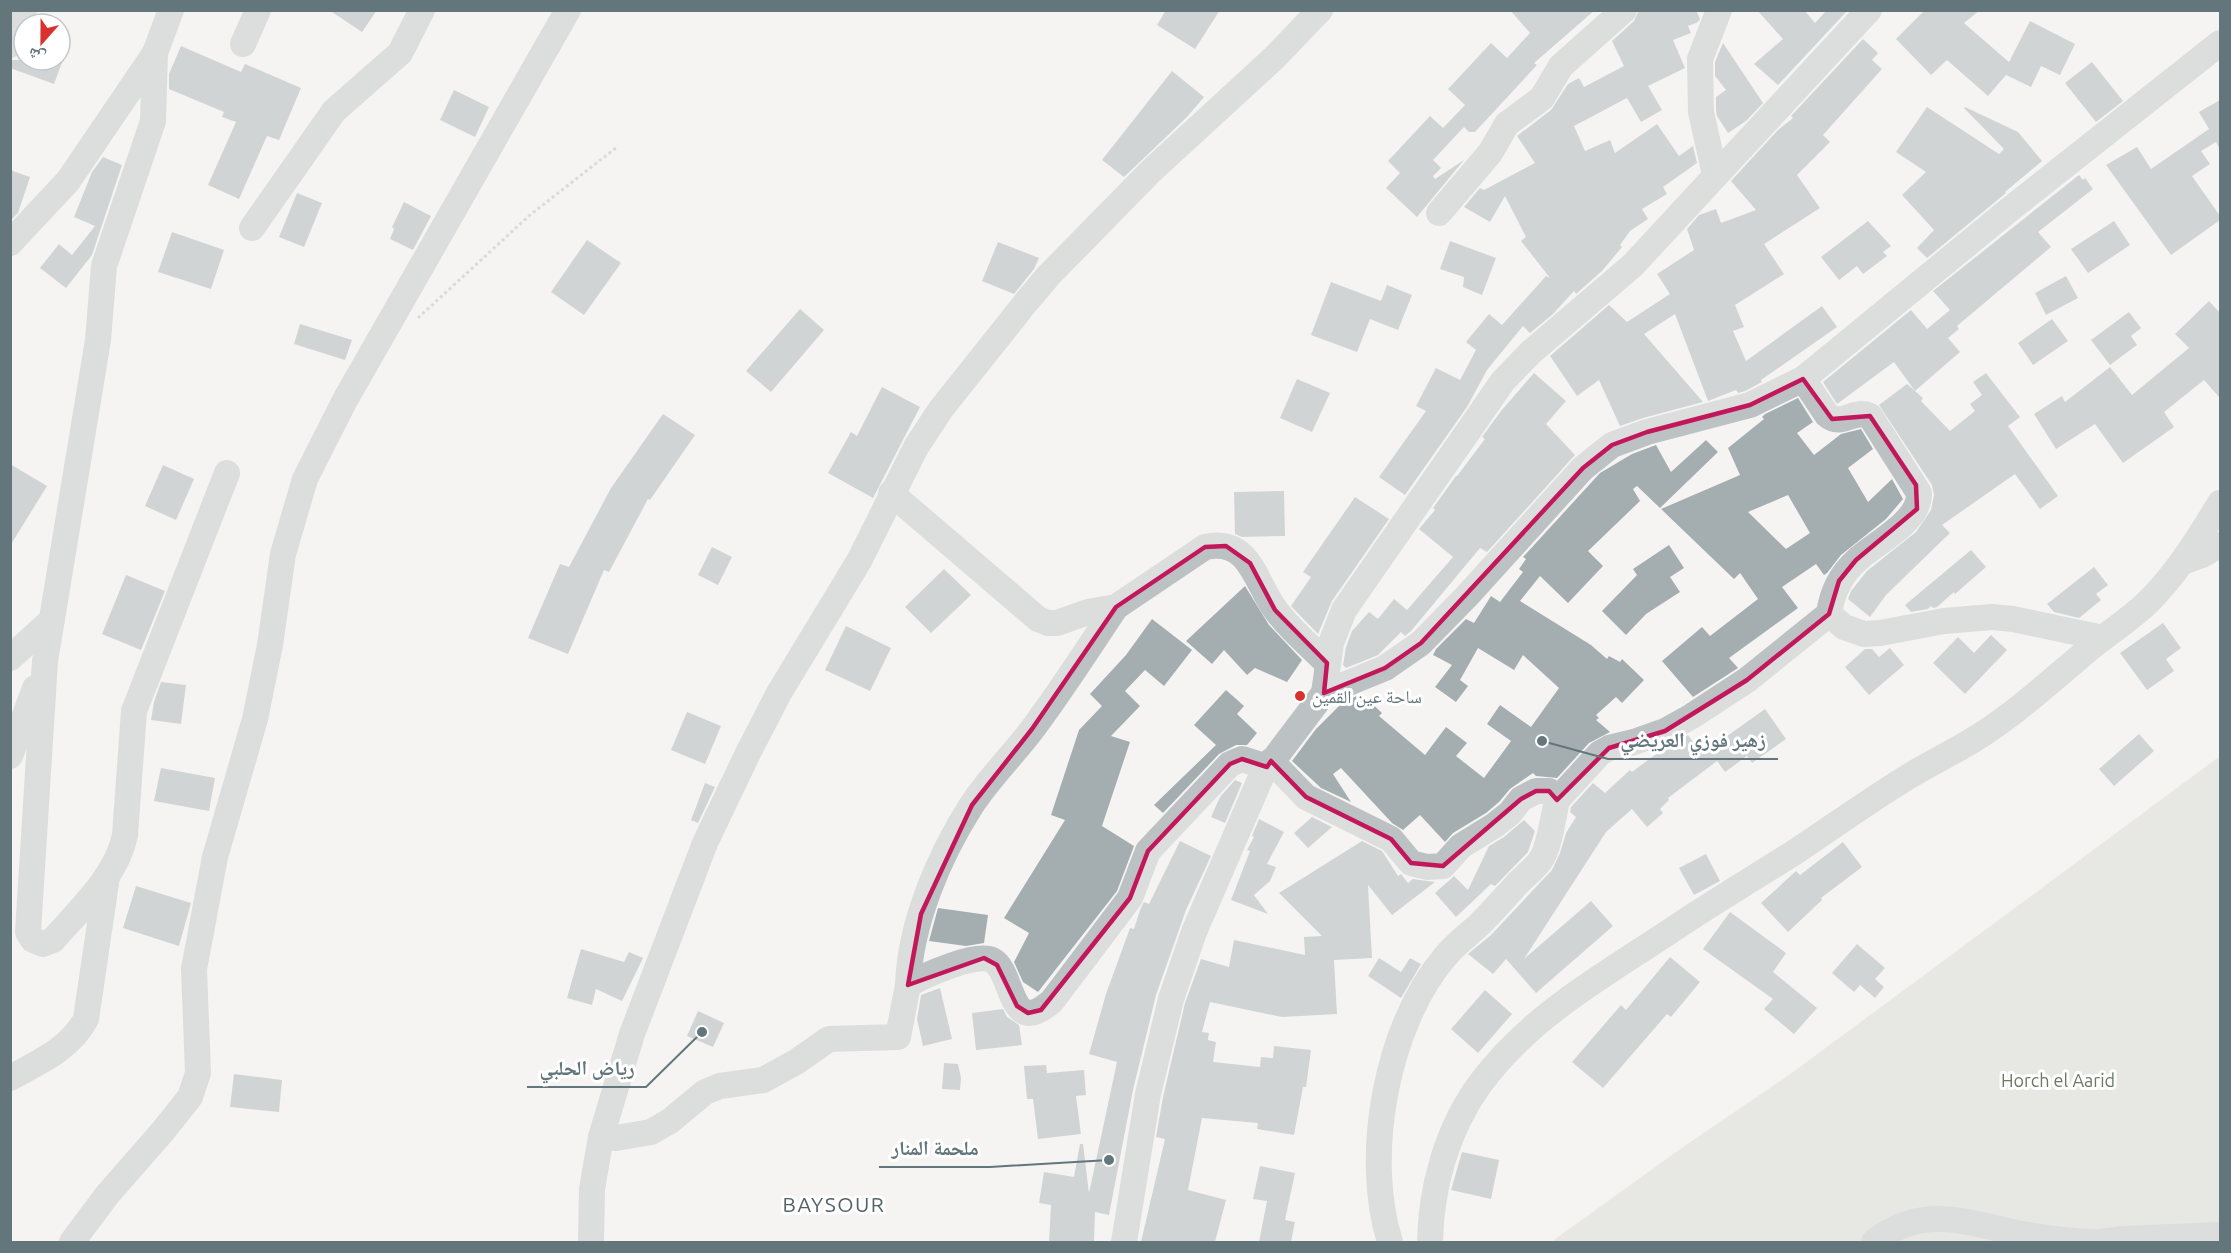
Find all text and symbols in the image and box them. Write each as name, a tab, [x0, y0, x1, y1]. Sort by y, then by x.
north arrow	[12, 12, 72, 72]
text: ش	[25, 44, 48, 67]
place label: ساحة عين القمين	[1312, 686, 1422, 708]
marker: ساحة عين القمين	[1293, 689, 1307, 703]
callout: زهير فوزي العريضي	[1608, 721, 1778, 759]
text: زهير فوزي العريضي	[1620, 728, 1766, 756]
callout: رياض الحلبي	[527, 1049, 646, 1087]
text: رياض الحلبي	[539, 1056, 635, 1084]
park label: Horch el Aarid	[2001, 1070, 2115, 1090]
callout: ملحمة المنار	[879, 1129, 990, 1167]
text: ملحمة المنار	[890, 1136, 979, 1159]
district label: BAYSOUR	[783, 1192, 885, 1216]

